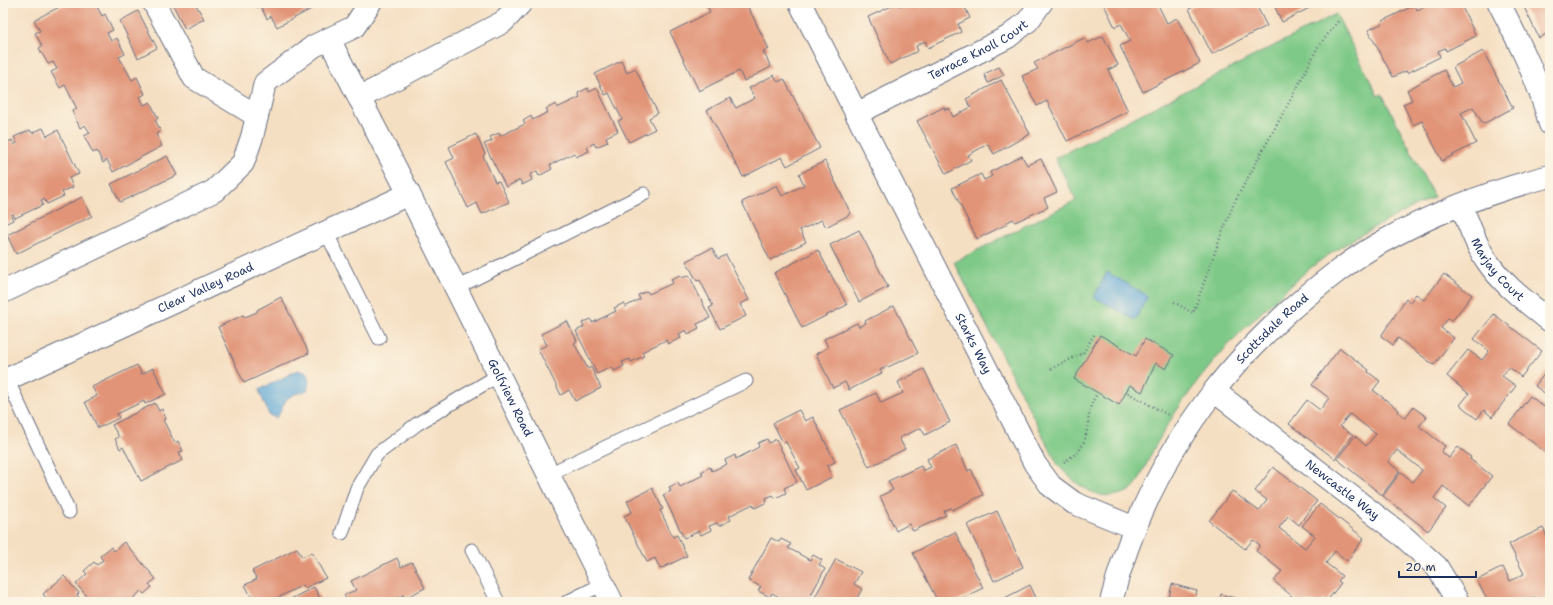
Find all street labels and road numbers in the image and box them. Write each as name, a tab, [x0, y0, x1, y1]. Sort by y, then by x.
street label: Terrace Knoll Court	[926, 16, 1031, 84]
street label: Marjay Court	[1467, 235, 1528, 305]
street label: Clear Valley Road	[155, 259, 256, 317]
street label: Scottsdale Road	[1232, 290, 1312, 367]
street label: Starks Way	[951, 310, 996, 376]
street label: Golfview Road	[484, 356, 537, 440]
street label: Newcastle Way	[1302, 456, 1383, 523]

